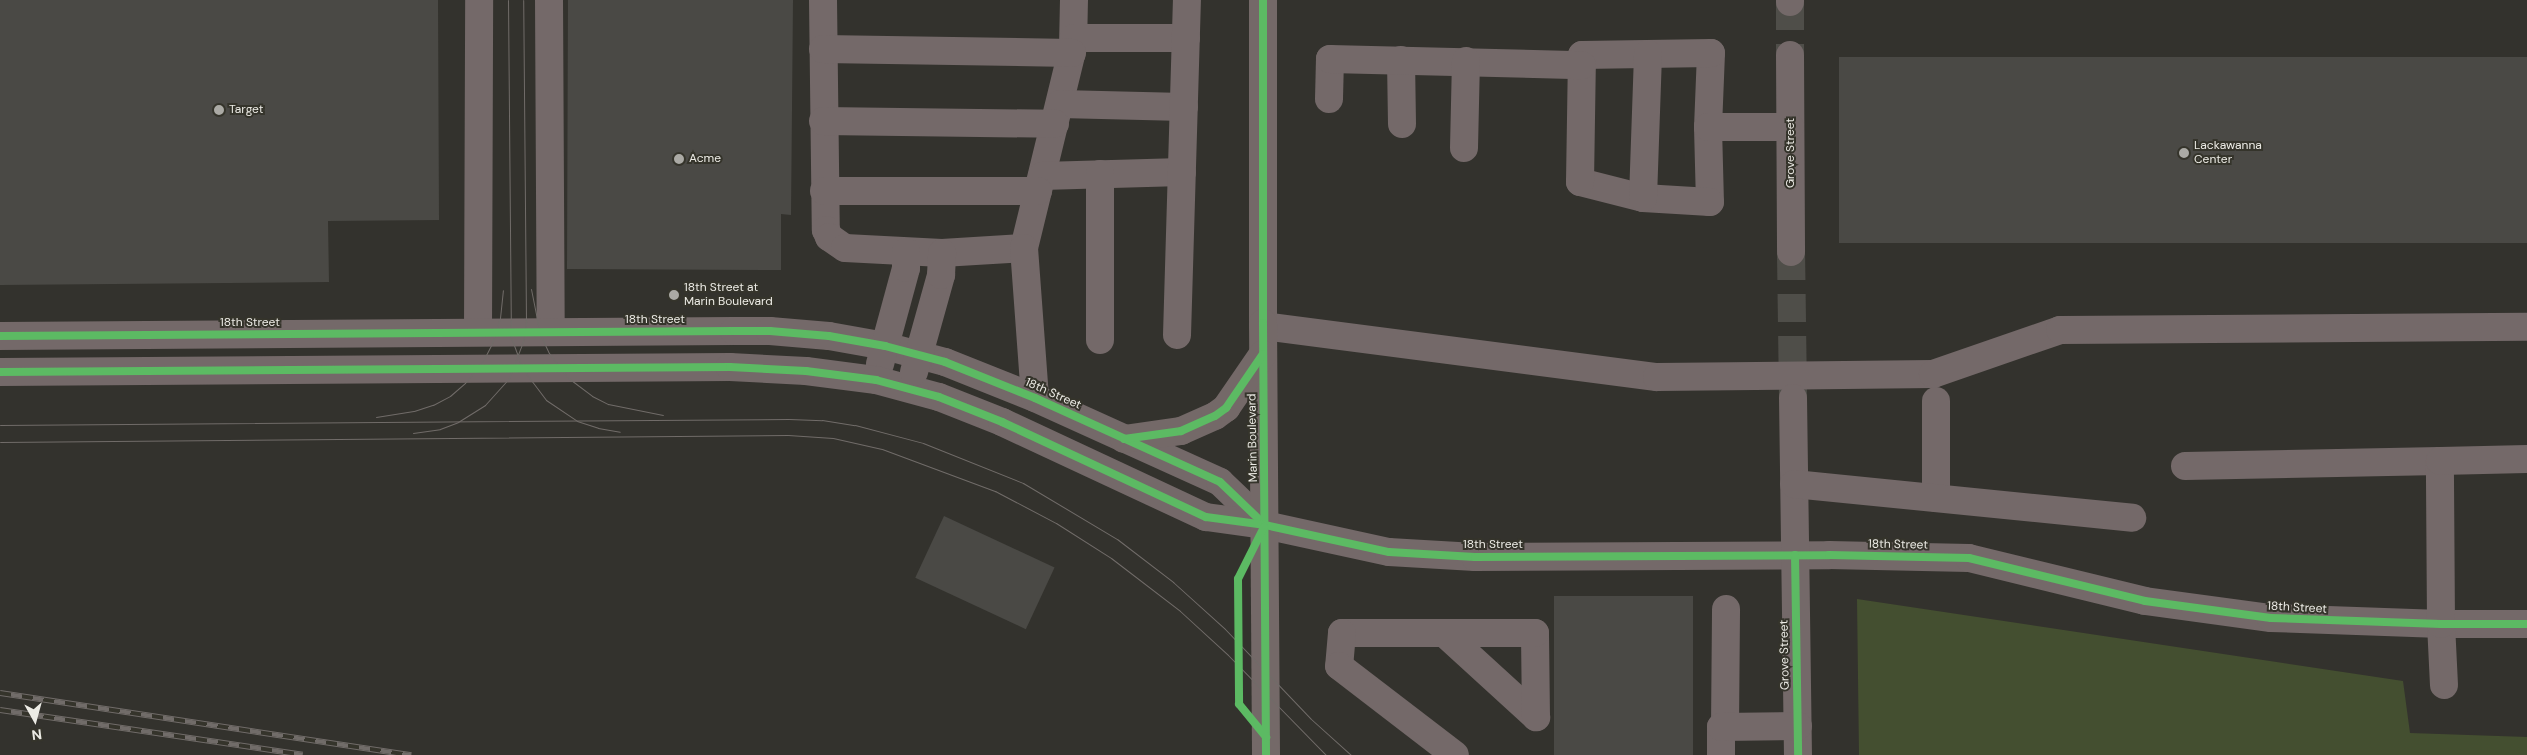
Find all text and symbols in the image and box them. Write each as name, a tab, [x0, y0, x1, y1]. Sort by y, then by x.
place label: Target	[229, 103, 263, 117]
marker: Target	[213, 104, 225, 116]
street label: Grove Street	[1784, 118, 1798, 188]
place label: Lackawanna Center	[2194, 139, 2262, 167]
marker: Lackawanna Center	[2178, 147, 2190, 159]
place label: Acme	[689, 152, 721, 166]
marker: Acme	[673, 153, 685, 165]
place label: 18th Street at Marin Boulevard	[684, 281, 773, 309]
marker: 18th Street at Marin Boulevard	[668, 289, 680, 301]
street label: 18th Street	[625, 313, 685, 327]
street label: 18th Street	[220, 316, 280, 330]
street label: 18th Street	[1023, 375, 1083, 413]
street label: Marin Boulevard	[1245, 393, 1261, 483]
street label: 18th Street	[1868, 537, 1928, 553]
street label: 18th Street	[1463, 538, 1523, 552]
street label: 18th Street	[2267, 599, 2327, 617]
street label: Grove Street	[1777, 620, 1793, 690]
north arrow	[10, 695, 60, 745]
text: N	[31, 725, 43, 744]

